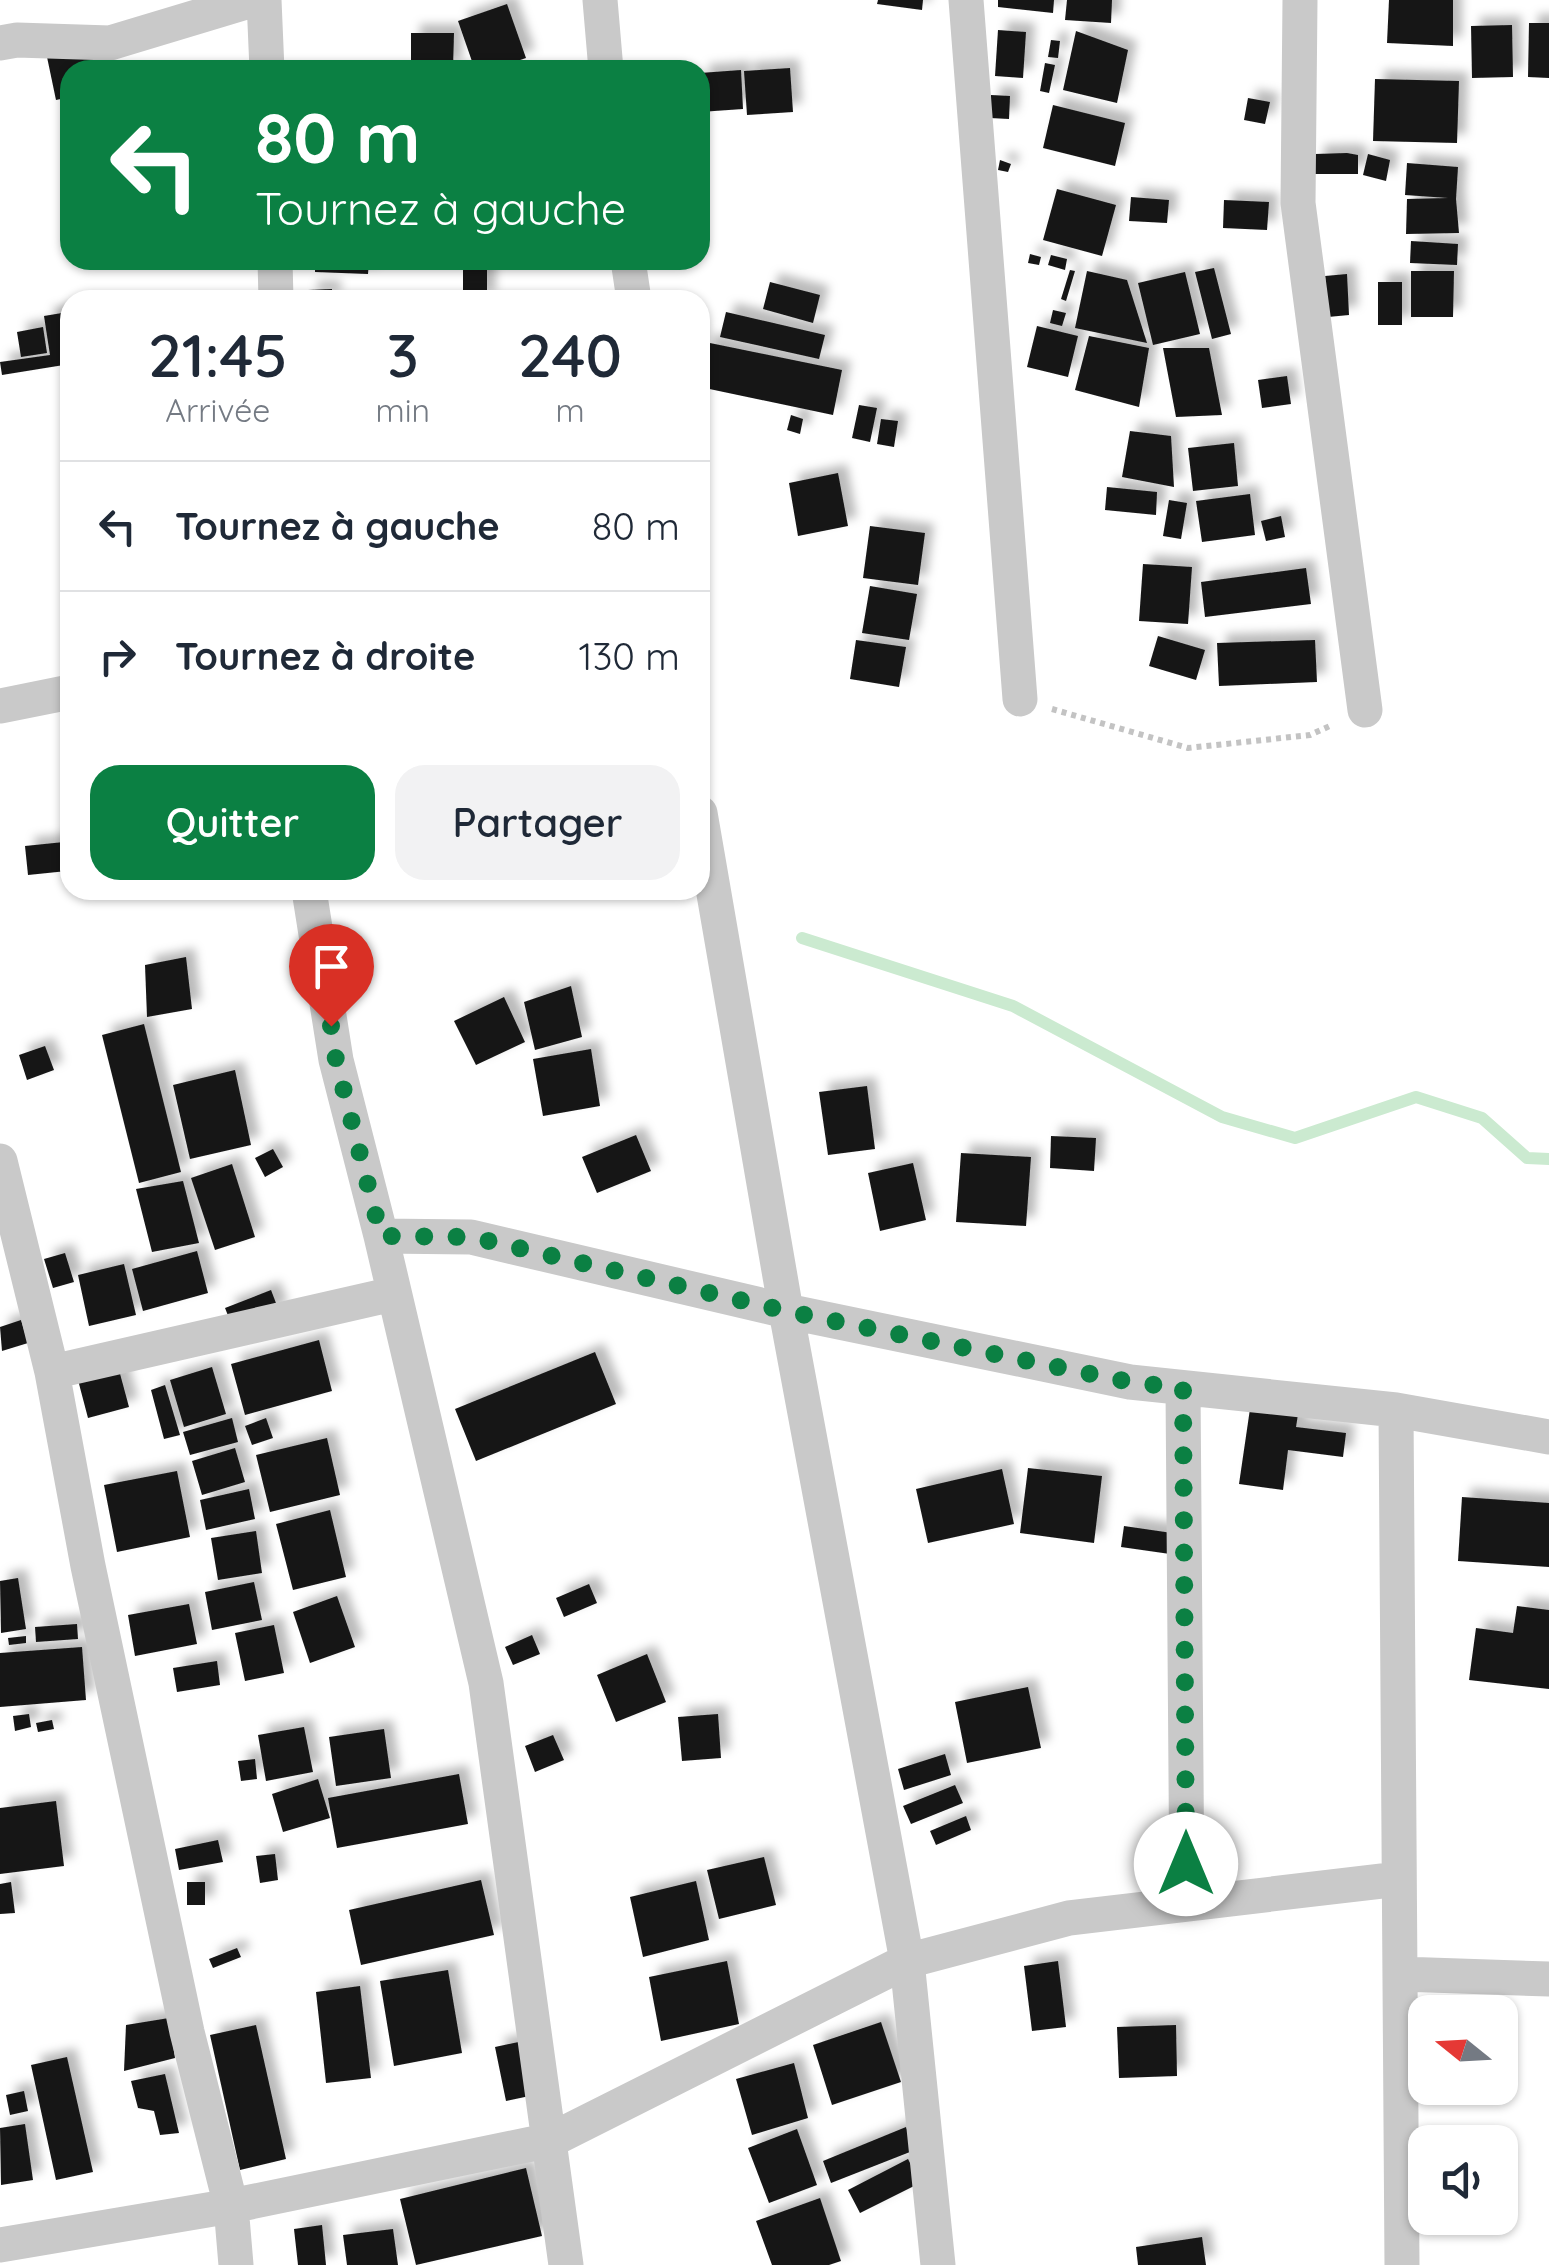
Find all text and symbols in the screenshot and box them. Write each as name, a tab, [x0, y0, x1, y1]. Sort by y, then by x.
text: 80 m	[255, 93, 420, 181]
icon: left	[90, 100, 220, 230]
text: Tournez à gauche	[255, 180, 626, 236]
text: 21:45	[148, 317, 288, 392]
text: 3	[387, 317, 419, 392]
text: 240	[518, 317, 622, 392]
text: Arrivée	[165, 390, 270, 430]
text: min	[376, 390, 430, 430]
text: m	[555, 390, 585, 430]
icon: left	[90, 499, 145, 554]
text: Tournez à gauche	[175, 502, 500, 550]
text: 80 m	[592, 502, 680, 550]
icon: right	[90, 629, 145, 684]
text: Tournez à droite	[175, 632, 475, 680]
text: 130 m	[578, 632, 680, 680]
button: Quitter	[90, 765, 375, 880]
button: Partager	[395, 765, 680, 880]
pin	[289, 924, 374, 1027]
icon: arrive	[304, 939, 359, 994]
position arrow	[1134, 1812, 1238, 1916]
north arrow	[1408, 1995, 1518, 2105]
map controls	[1408, 1995, 1518, 2235]
button: sound	[1408, 2125, 1518, 2235]

